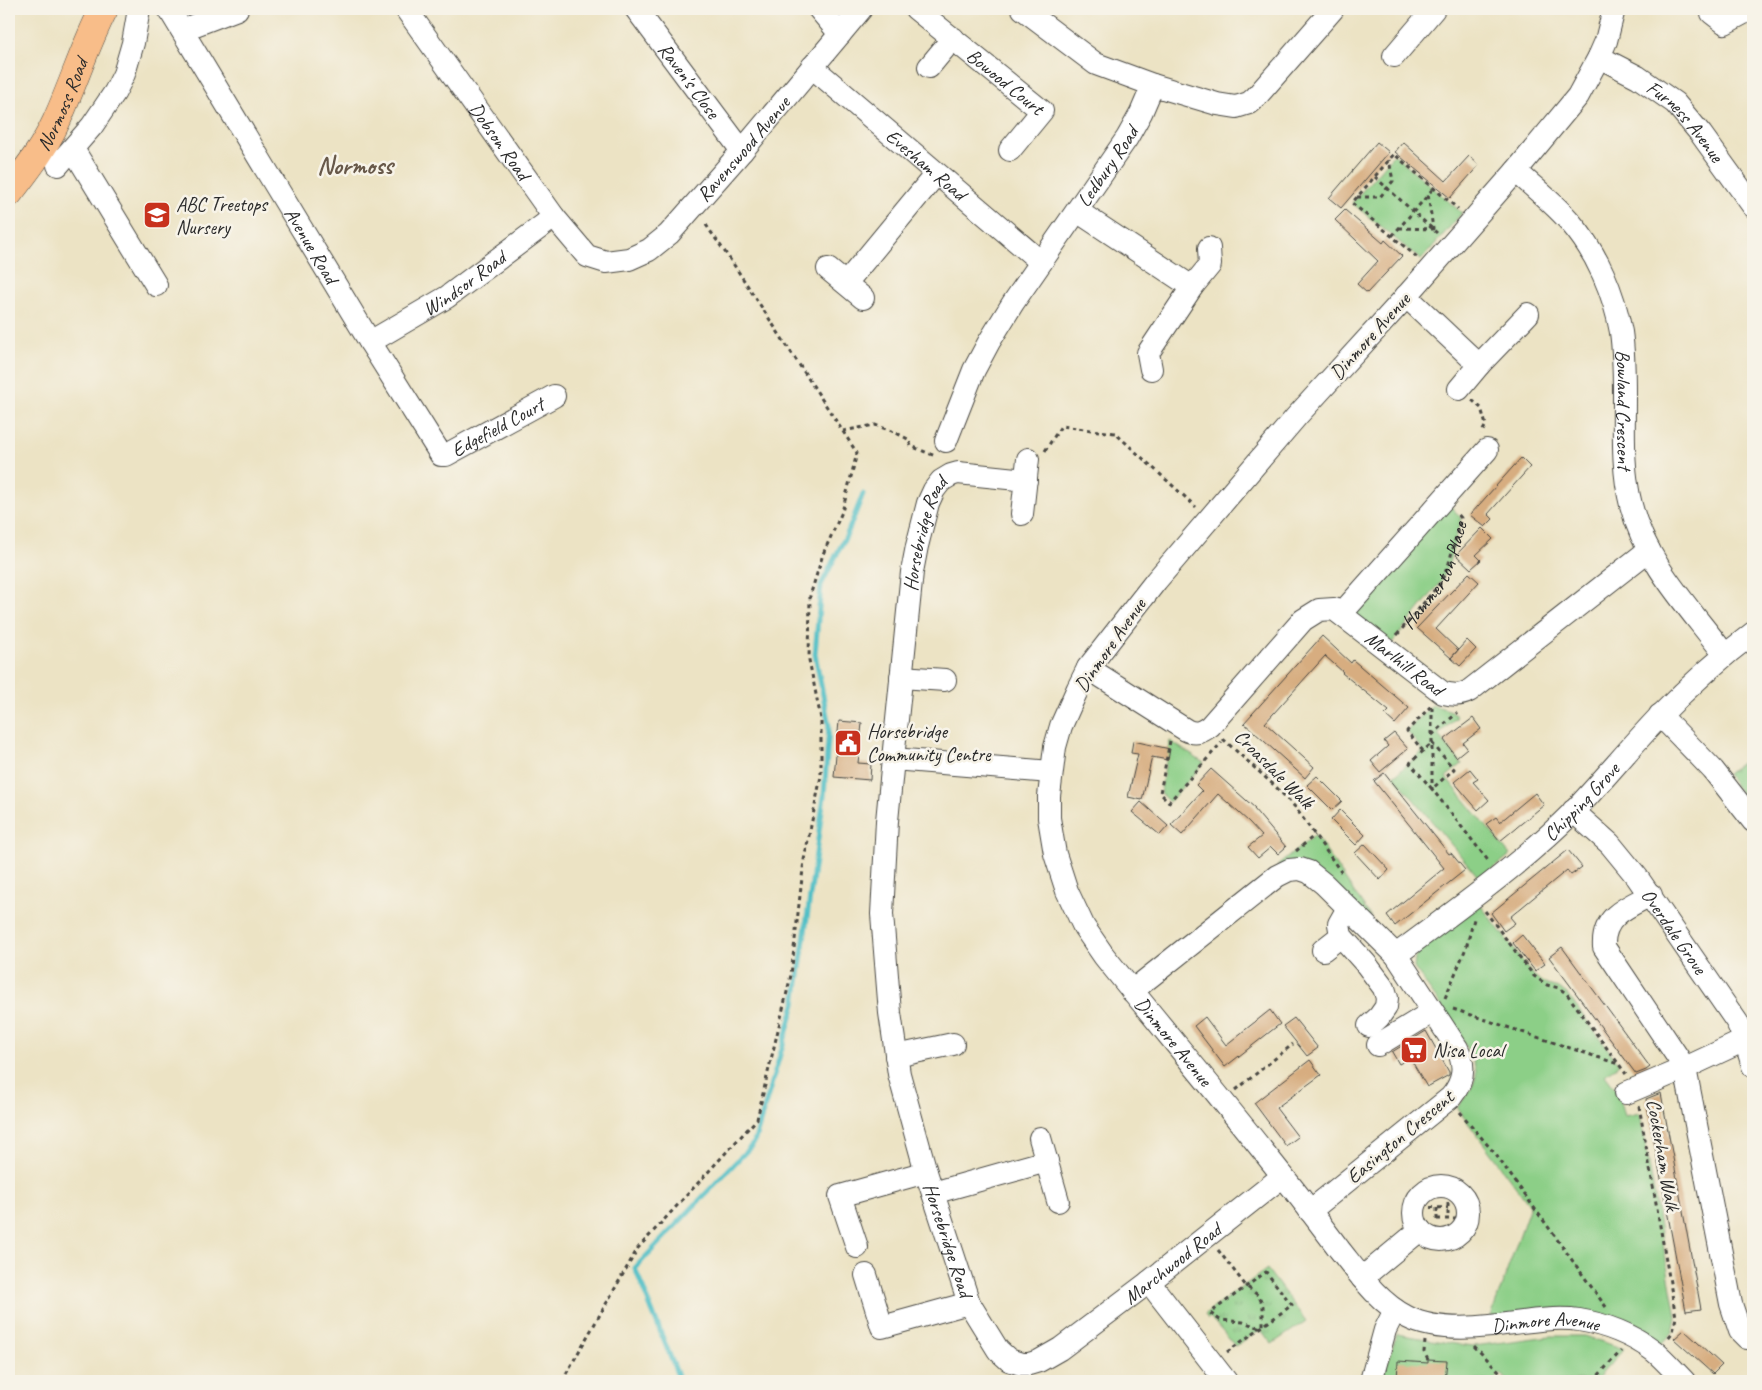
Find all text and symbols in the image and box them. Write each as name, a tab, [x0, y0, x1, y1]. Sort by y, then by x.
street label: Raven's Close	[653, 37, 727, 124]
street label: Bowood Court	[962, 43, 1051, 122]
street label: Normoss Road	[31, 52, 94, 155]
street label: Furness Avenue	[1642, 74, 1730, 168]
street label: Ravenswood Avenue	[691, 90, 796, 207]
street label: Dobson Road	[464, 97, 538, 187]
street label: Ledbury Road	[1071, 119, 1145, 211]
street label: Evesham Road	[881, 123, 974, 207]
district label: Normoss	[317, 150, 395, 182]
place label: ABC Treetops Nursery	[176, 192, 269, 240]
school or university icon: ABC Treetops Nursery	[142, 200, 172, 230]
street label: Avenue Road	[279, 203, 346, 291]
street label: Windsor Road	[418, 243, 513, 321]
street label: Dinmore Avenue	[1324, 286, 1417, 385]
street label: Bowland Crescent	[1610, 349, 1638, 474]
street label: Edgefield Court	[447, 390, 551, 462]
street label: Horsebridge Road	[898, 469, 954, 592]
street label: Hammerton Place	[1395, 517, 1472, 634]
street label: Dinmore Avenue	[1069, 592, 1152, 697]
street label: Marlhill Road	[1360, 625, 1451, 703]
place label: Horsebridge Community Centre	[867, 719, 992, 767]
street label: Croasdale Walk	[1229, 724, 1320, 815]
public building icon: Horsebridge Community Centre	[833, 728, 863, 758]
street label: Chipping Grove	[1538, 756, 1626, 846]
street label: Overdale Grove	[1636, 883, 1713, 980]
street label: Dinmore Avenue	[1130, 991, 1219, 1092]
supermarket icon: Nisa Local	[1399, 1035, 1429, 1065]
place label: Nisa Local	[1433, 1038, 1507, 1063]
street label: Easington Crescent	[1341, 1083, 1461, 1189]
street label: Cockerham Walk	[1641, 1097, 1685, 1214]
street label: Horsebridge Road	[918, 1180, 980, 1303]
street label: Marchwood Road	[1118, 1215, 1229, 1309]
street label: Dinmore Avenue	[1490, 1306, 1604, 1338]

